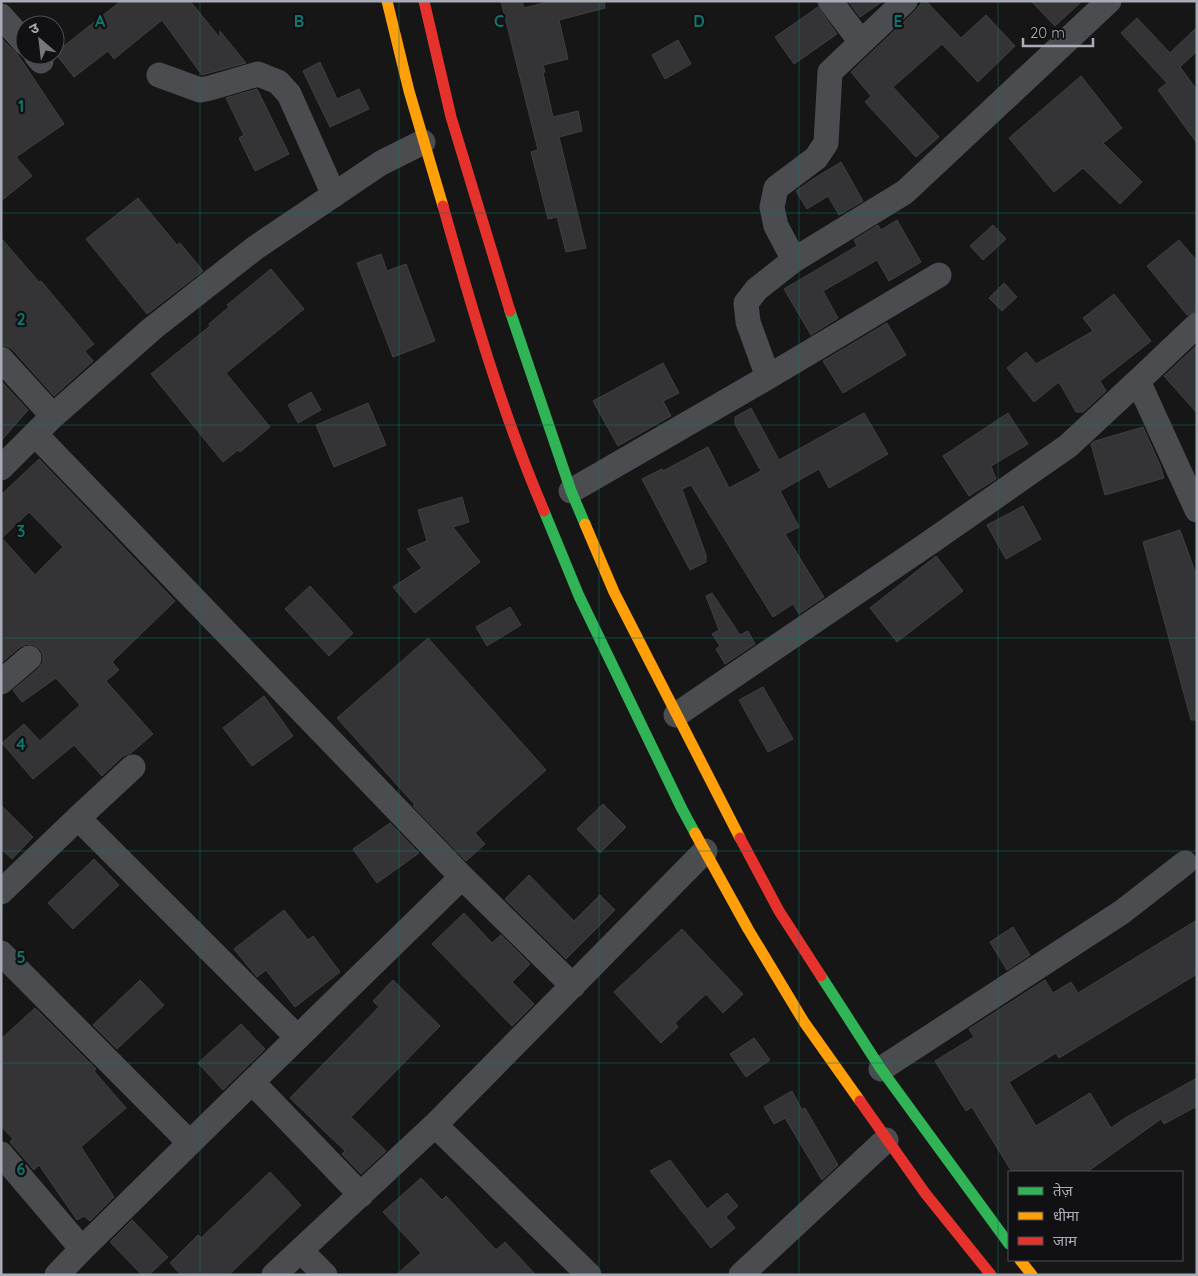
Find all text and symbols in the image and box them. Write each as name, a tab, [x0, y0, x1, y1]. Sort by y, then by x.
text: A	[95, 11, 106, 31]
text: B	[294, 11, 304, 31]
text: C	[494, 11, 504, 31]
text: D	[693, 11, 705, 31]
text: E	[893, 11, 903, 31]
north arrow	[15, 15, 65, 65]
scale bar	[1023, 15, 1093, 47]
text: उ	[26, 18, 42, 38]
text: 20 m	[1030, 23, 1065, 42]
text: 1	[18, 96, 24, 116]
text: 2	[16, 309, 26, 329]
text: 3	[17, 521, 25, 541]
text: 4	[16, 734, 26, 754]
text: 5	[16, 947, 26, 967]
text: 6	[17, 1159, 26, 1179]
legend	[1008, 1171, 1183, 1261]
text: तेज़	[1053, 1181, 1074, 1200]
text: धीमा	[1053, 1206, 1080, 1225]
text: जाम	[1053, 1231, 1078, 1250]

